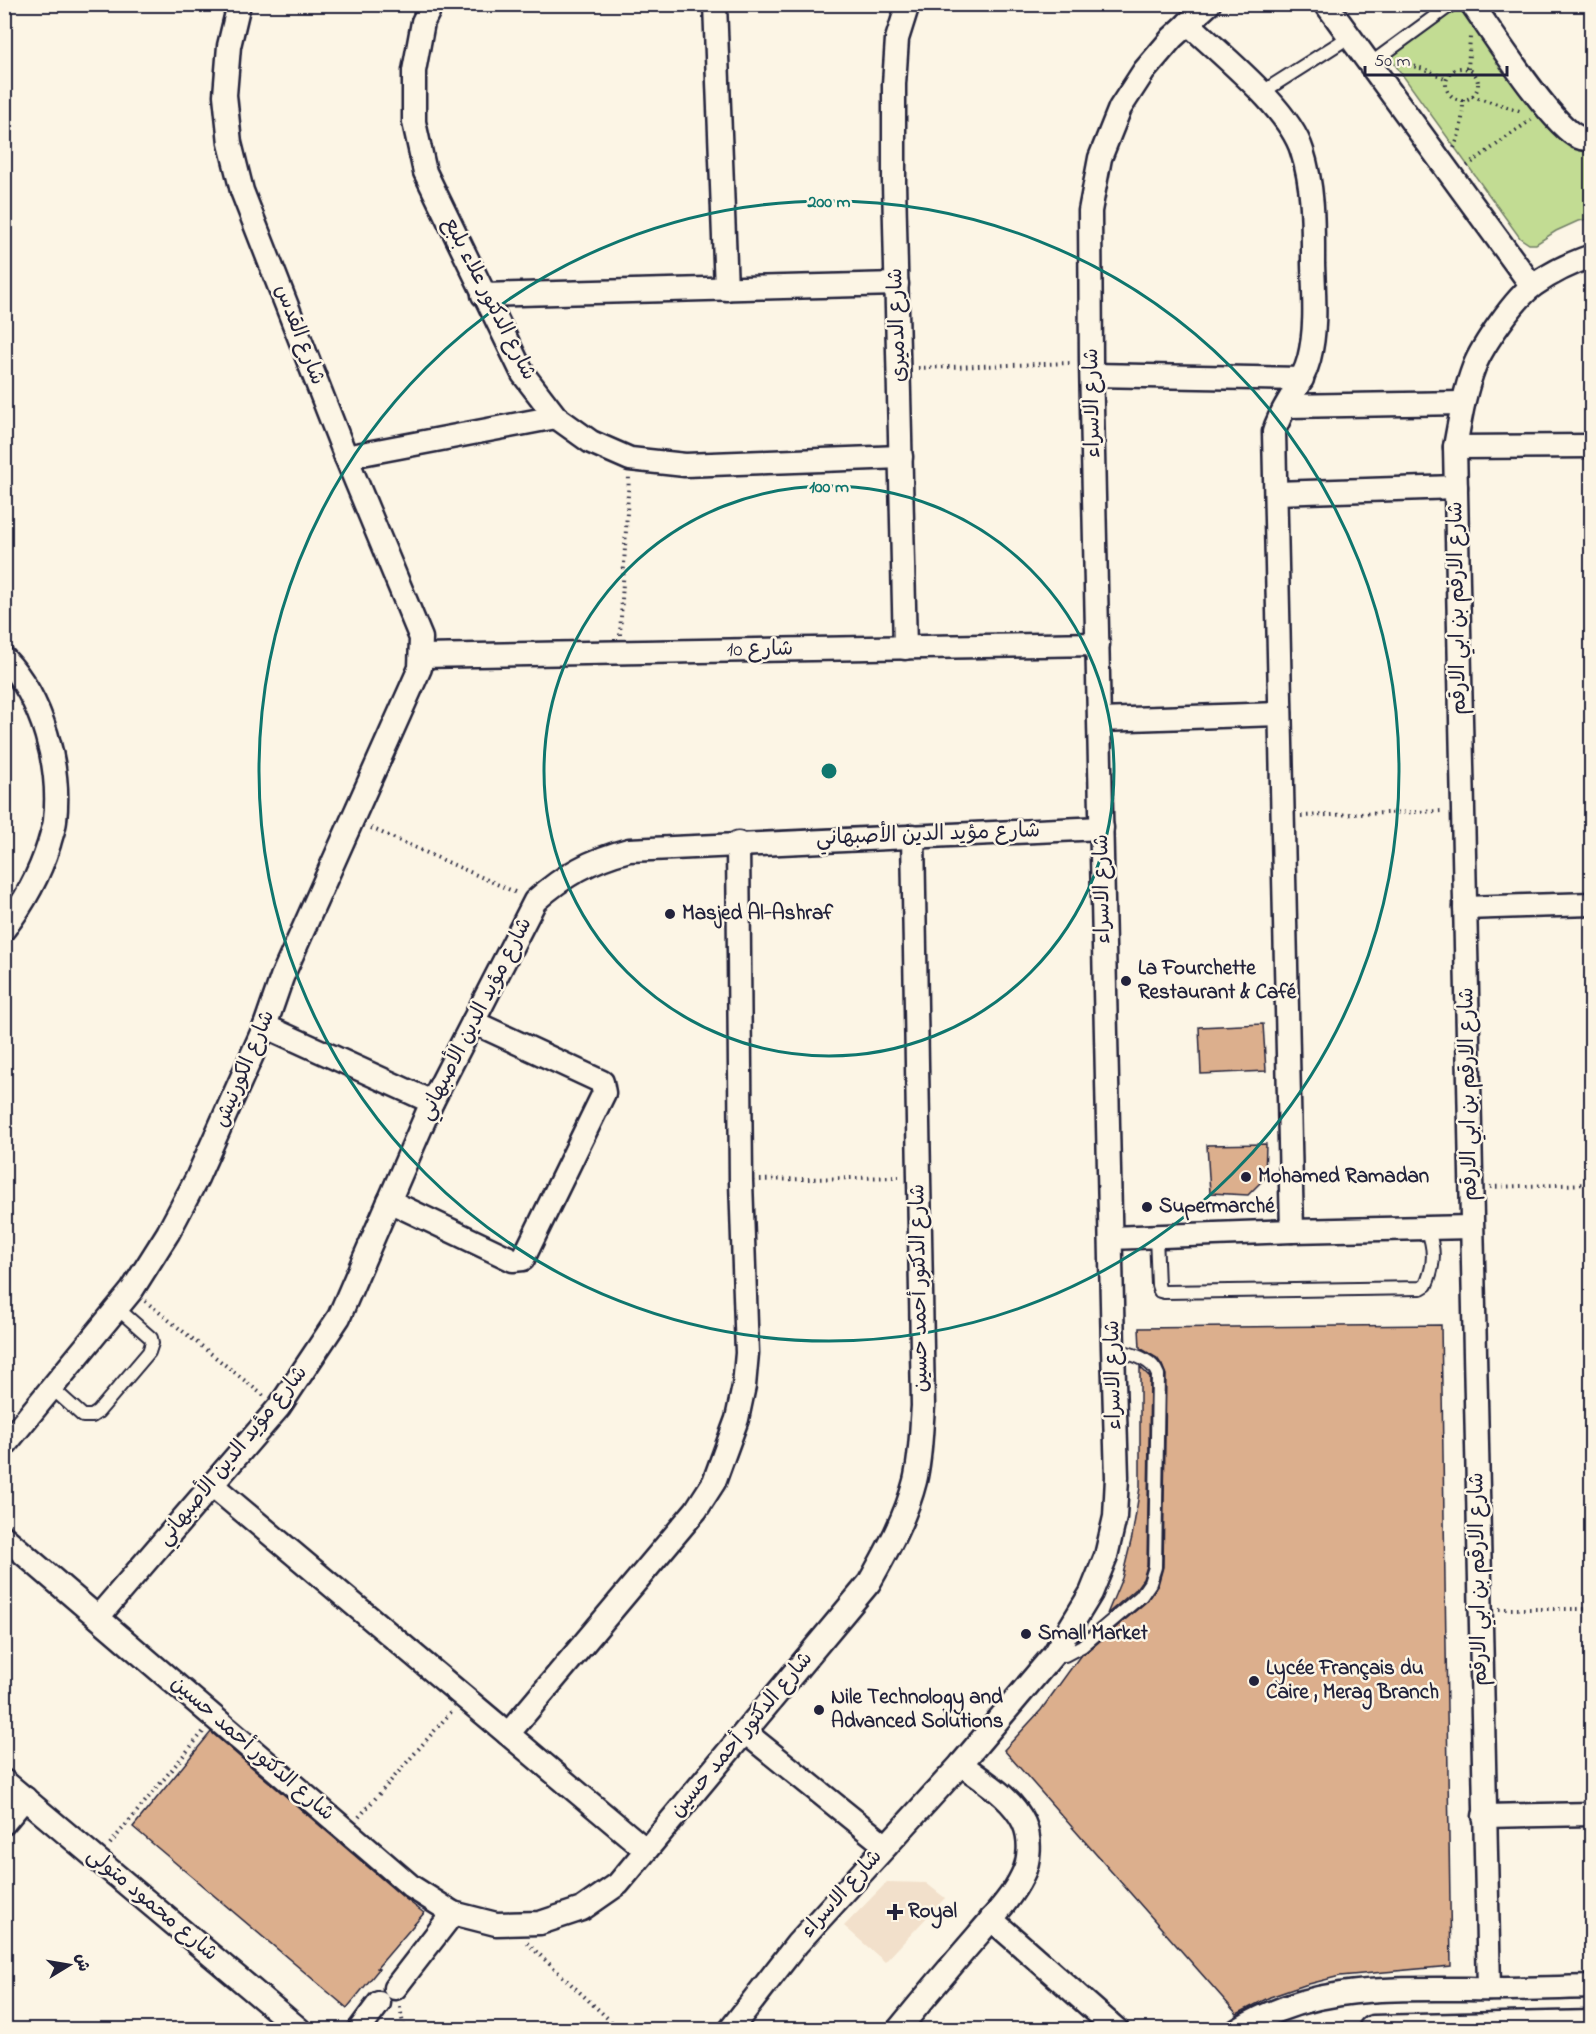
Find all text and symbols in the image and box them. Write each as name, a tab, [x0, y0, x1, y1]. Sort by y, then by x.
scale bar	[1365, 39, 1508, 77]
text: 50 m	[1374, 49, 1411, 75]
text: 200 m	[807, 190, 851, 216]
street label: شارع الدكتور علاء بلبع	[435, 212, 543, 386]
street label: شارع الدميرى	[881, 267, 915, 383]
street label: شارع القدس	[266, 280, 332, 390]
street label: شارع الاسراء	[1077, 348, 1109, 458]
text: 100 m	[809, 475, 849, 501]
street label: شارع الارقم بن ابي الارقم	[1441, 501, 1477, 715]
street label: شارع 10	[727, 634, 793, 666]
centre of rings	[819, 761, 839, 781]
street label: شارع مؤيد الدين الأصبهاني	[815, 815, 1041, 856]
street label: شارع الاسراء	[1087, 834, 1119, 944]
place label: Masjed Al-Ashraf	[682, 899, 834, 929]
marker: Masjed Al-Ashraf	[663, 907, 677, 921]
street label: شارع مؤيد الدين الأصبهاني	[411, 912, 542, 1127]
place label: La Fourchette Restaurant & Café	[1138, 954, 1297, 1008]
marker: La Fourchette Restaurant & Café	[1119, 974, 1133, 988]
street label: شارع الارقم بن ابي الارقم	[1452, 987, 1488, 1201]
street label: شارع الكورنيش	[207, 1006, 283, 1132]
place label: Mohamed Ramadan	[1258, 1162, 1429, 1192]
marker: Mohamed Ramadan	[1239, 1170, 1253, 1184]
street label: شارع الدكتور أحمد حسين	[903, 1183, 937, 1393]
place label: Supermarché	[1159, 1192, 1275, 1222]
marker: Supermarché	[1140, 1200, 1154, 1214]
street label: شارع الاسراء	[1098, 1320, 1130, 1430]
street label: شارع مؤيد الدين الأصبهاني	[150, 1359, 317, 1554]
street label: شارع الارقم بن ابي الارقم	[1462, 1472, 1498, 1686]
place label: Small Market	[1038, 1619, 1149, 1649]
marker: Small Market	[1019, 1627, 1033, 1641]
street label: شارع الدكتور أحمد حسين	[663, 1645, 821, 1825]
place label: Lycée Français du Caire , Merag Branch	[1266, 1654, 1439, 1710]
street label: شارع الدكتور أحمد حسين	[163, 1669, 341, 1829]
marker: Lycée Français du Caire , Merag Branch	[1247, 1674, 1261, 1688]
place label: Nile Technology and Advanced Solutions	[831, 1683, 1004, 1737]
marker: Nile Technology and Advanced Solutions	[812, 1703, 826, 1717]
street label: شارع محمود متولى	[81, 1843, 223, 1967]
street label: شارع الاسراء	[794, 1843, 890, 1945]
place label: Royal	[908, 1897, 958, 1929]
marker: Royal	[886, 1903, 904, 1921]
north arrow	[39, 1935, 99, 1995]

